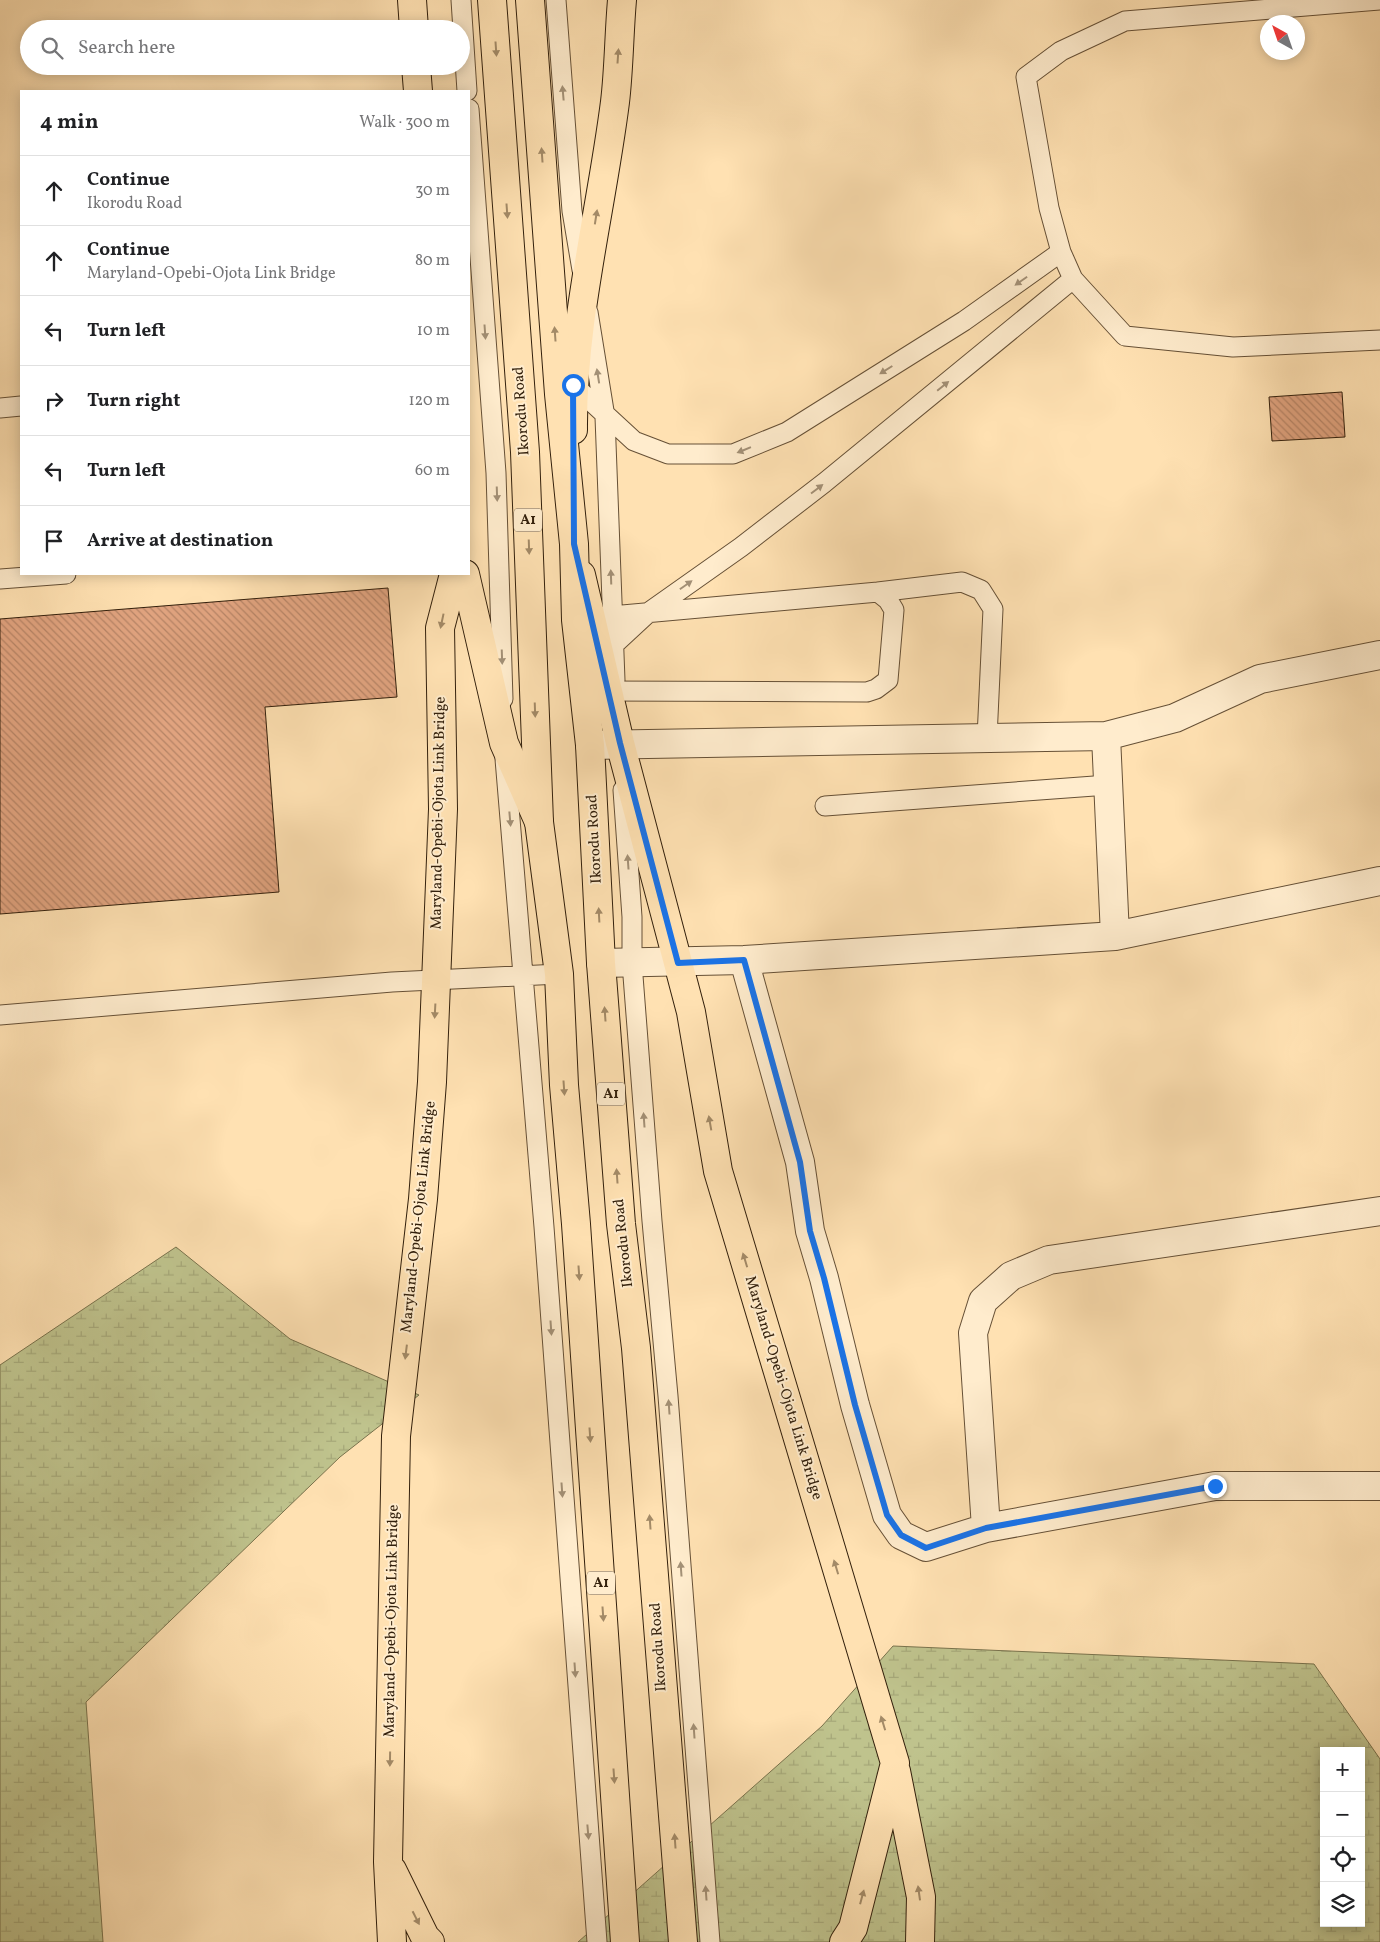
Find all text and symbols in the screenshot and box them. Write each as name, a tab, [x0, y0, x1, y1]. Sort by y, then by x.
north arrow	[1260, 15, 1305, 60]
search box	[20, 20, 470, 75]
icon: search	[38, 34, 66, 62]
text: Search here	[78, 35, 175, 61]
one-way arrow	[492, 41, 500, 57]
one-way arrow	[614, 48, 622, 64]
one-way arrow	[559, 85, 567, 101]
text: 4 min	[40, 108, 99, 137]
text: Walk · 300 m	[359, 112, 450, 134]
one-way arrow	[537, 146, 545, 162]
text: Continue	[87, 167, 170, 193]
icon: ahead	[40, 177, 68, 205]
text: 30 m	[415, 180, 450, 202]
text: Ikorodu Road	[87, 193, 182, 215]
one-way arrow	[504, 203, 512, 219]
one-way arrow	[593, 208, 601, 224]
text: Continue	[87, 237, 170, 263]
icon: ahead	[40, 247, 68, 275]
text: 80 m	[415, 250, 450, 272]
text: Maryland-Opebi-Ojota Link Bridge	[87, 263, 336, 285]
one-way arrow	[1014, 276, 1028, 286]
icon: left	[40, 317, 68, 345]
text: Turn left	[87, 318, 166, 344]
text: 10 m	[417, 320, 450, 342]
one-way arrow	[482, 324, 490, 340]
one-way arrow	[551, 326, 559, 342]
street label: Ikorodu Road	[508, 366, 536, 456]
one-way arrow	[879, 366, 892, 375]
one-way arrow	[594, 367, 602, 383]
route start	[562, 374, 585, 397]
one-way arrow	[936, 380, 949, 391]
icon: right	[40, 387, 68, 415]
text: Turn right	[87, 388, 180, 414]
text: 120 m	[408, 390, 450, 412]
one-way arrow	[737, 446, 752, 454]
icon: left	[40, 457, 68, 485]
text: Turn left	[87, 458, 166, 484]
text: 60 m	[415, 460, 450, 482]
one-way arrow	[810, 483, 823, 494]
one-way arrow	[493, 486, 501, 502]
road number: A1	[514, 508, 542, 532]
icon: arrive	[40, 527, 68, 555]
text: Arrive at destination	[87, 528, 273, 554]
one-way arrow	[525, 540, 533, 556]
one-way arrow	[607, 569, 615, 585]
one-way arrow	[680, 580, 693, 590]
one-way arrow	[438, 614, 446, 629]
one-way arrow	[498, 649, 506, 665]
street label: Maryland-Opebi-Ojota Link Bridge	[426, 696, 452, 930]
one-way arrow	[531, 702, 539, 718]
street label: Ikorodu Road	[582, 794, 608, 884]
one-way arrow	[506, 811, 514, 827]
one-way arrow	[624, 854, 632, 870]
one-way arrow	[594, 906, 602, 922]
one-way arrow	[430, 1003, 438, 1019]
one-way arrow	[601, 1005, 609, 1021]
one-way arrow	[561, 1080, 569, 1096]
road number: A1	[597, 1082, 625, 1106]
street label: Maryland-Opebi-Ojota Link Bridge	[396, 1100, 442, 1334]
one-way arrow	[640, 1111, 648, 1127]
one-way arrow	[705, 1114, 713, 1130]
one-way arrow	[613, 1167, 621, 1183]
street label: Ikorodu Road	[609, 1197, 639, 1289]
one-way arrow	[740, 1253, 748, 1268]
one-way arrow	[576, 1265, 584, 1281]
street label: Maryland-Opebi-Ojota Link Bridge	[739, 1273, 827, 1503]
one-way arrow	[547, 1320, 555, 1336]
one-way arrow	[402, 1344, 410, 1360]
one-way arrow	[664, 1399, 672, 1415]
one-way arrow	[587, 1427, 595, 1443]
route end	[1204, 1475, 1227, 1498]
one-way arrow	[559, 1482, 567, 1498]
street label: Maryland-Opebi-Ojota Link Bridge	[379, 1504, 405, 1738]
one-way arrow	[645, 1514, 653, 1530]
one-way arrow	[832, 1559, 840, 1574]
one-way arrow	[677, 1561, 685, 1577]
road number: A1	[587, 1572, 615, 1595]
street label: Ikorodu Road	[645, 1602, 673, 1692]
one-way arrow	[599, 1606, 607, 1622]
one-way arrow	[571, 1662, 579, 1678]
one-way arrow	[878, 1715, 886, 1730]
one-way arrow	[689, 1723, 697, 1739]
map controls	[1320, 1747, 1365, 1927]
button: +	[1320, 1747, 1365, 1792]
one-way arrow	[385, 1751, 393, 1767]
one-way arrow	[610, 1769, 618, 1785]
button: −	[1320, 1792, 1365, 1837]
one-way arrow	[584, 1824, 592, 1840]
one-way arrow	[670, 1833, 678, 1849]
button: locate	[1320, 1837, 1365, 1882]
button: layers	[1320, 1882, 1365, 1927]
one-way arrow	[702, 1885, 710, 1901]
one-way arrow	[915, 1885, 923, 1901]
one-way arrow	[858, 1889, 866, 1904]
one-way arrow	[412, 1911, 420, 1925]

